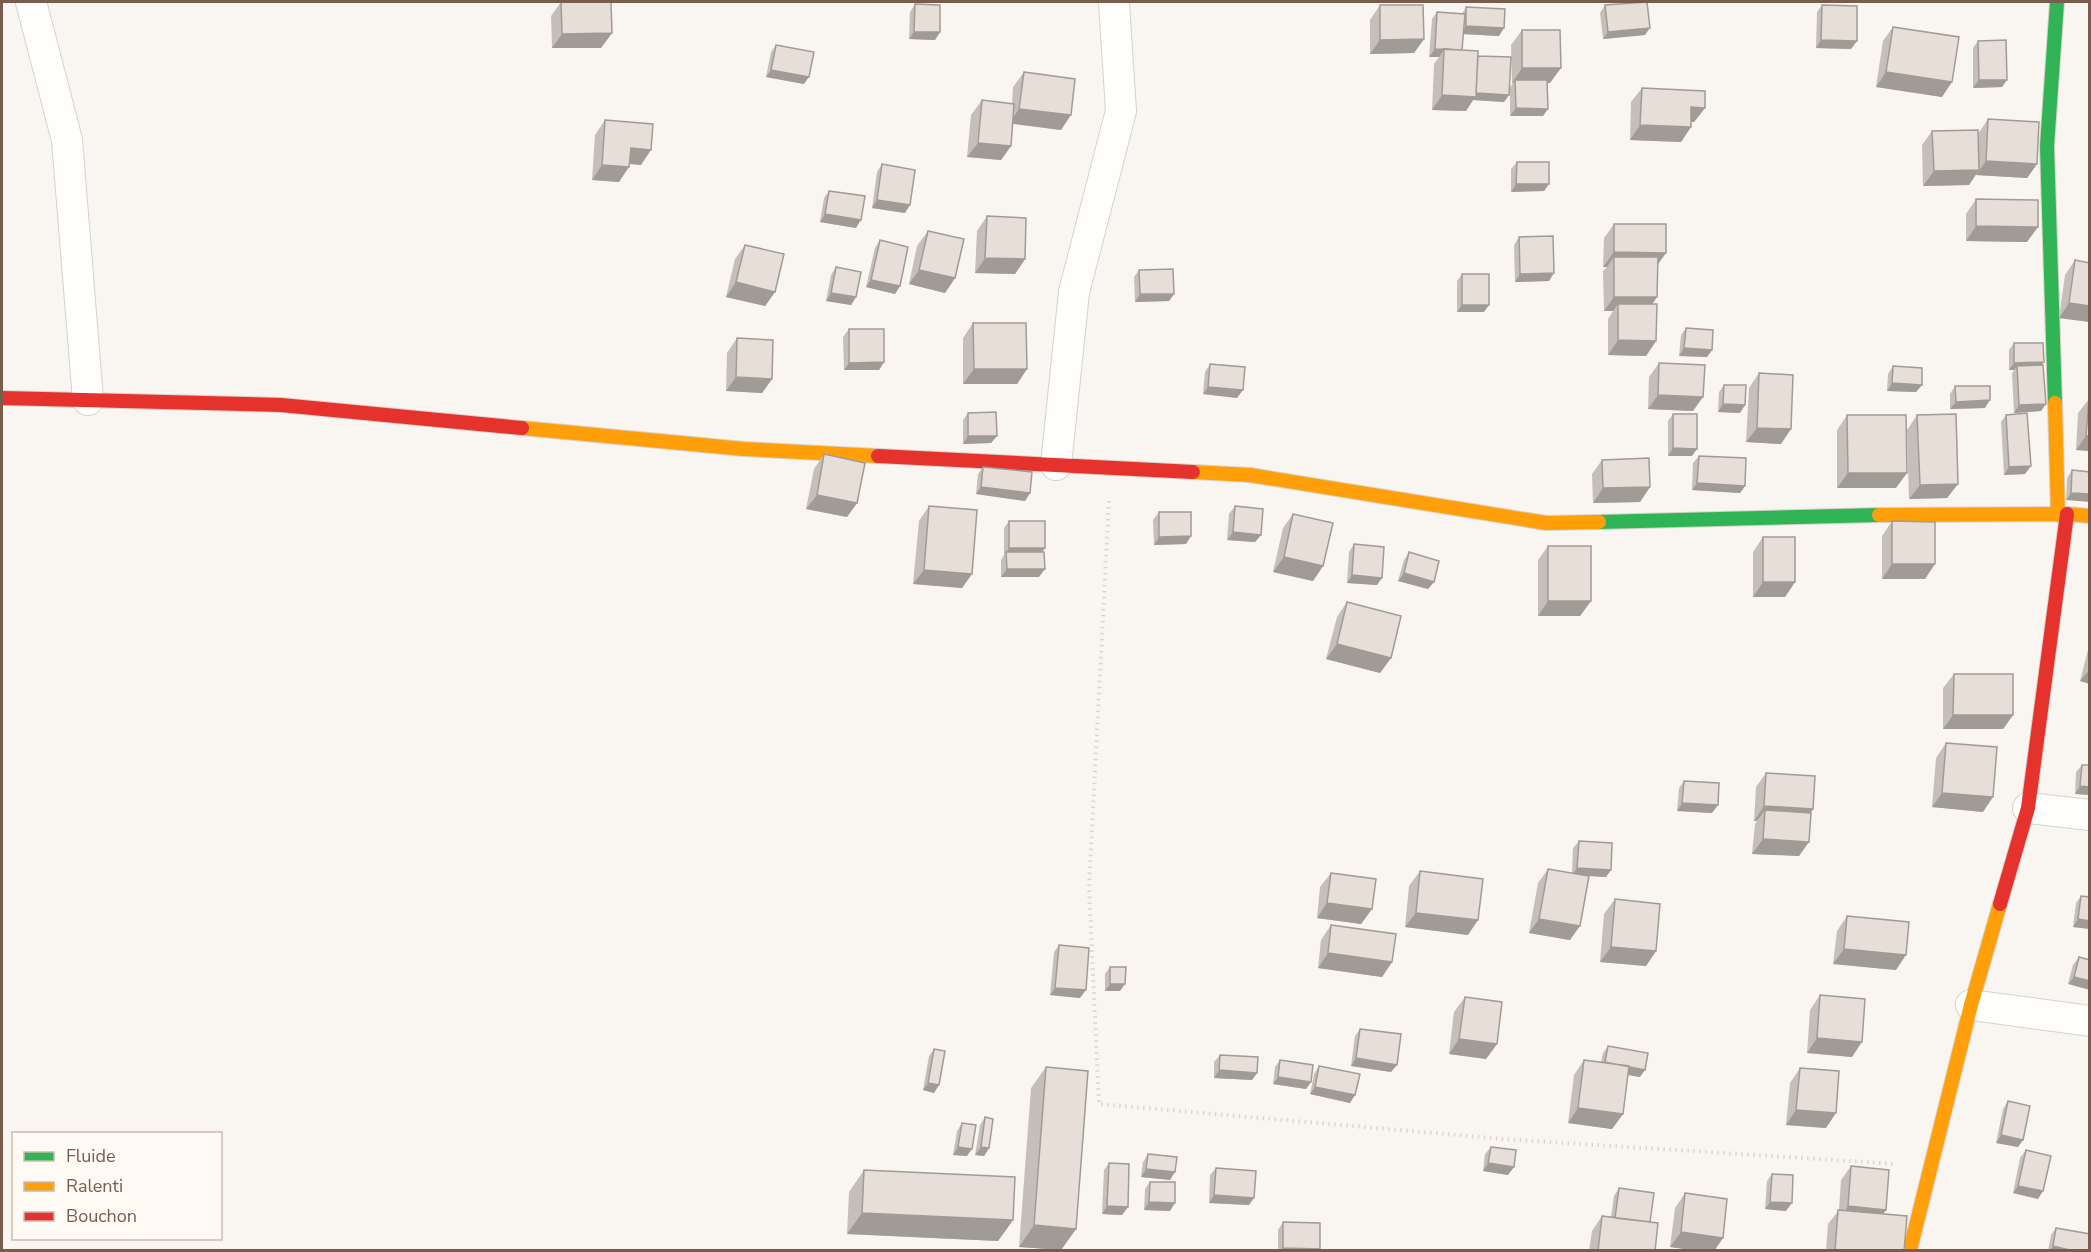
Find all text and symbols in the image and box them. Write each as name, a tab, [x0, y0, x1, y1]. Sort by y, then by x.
legend	[12, 1132, 222, 1240]
text: Fluide	[66, 1144, 116, 1168]
text: Ralenti	[66, 1174, 123, 1198]
text: Bouchon	[66, 1204, 137, 1228]

